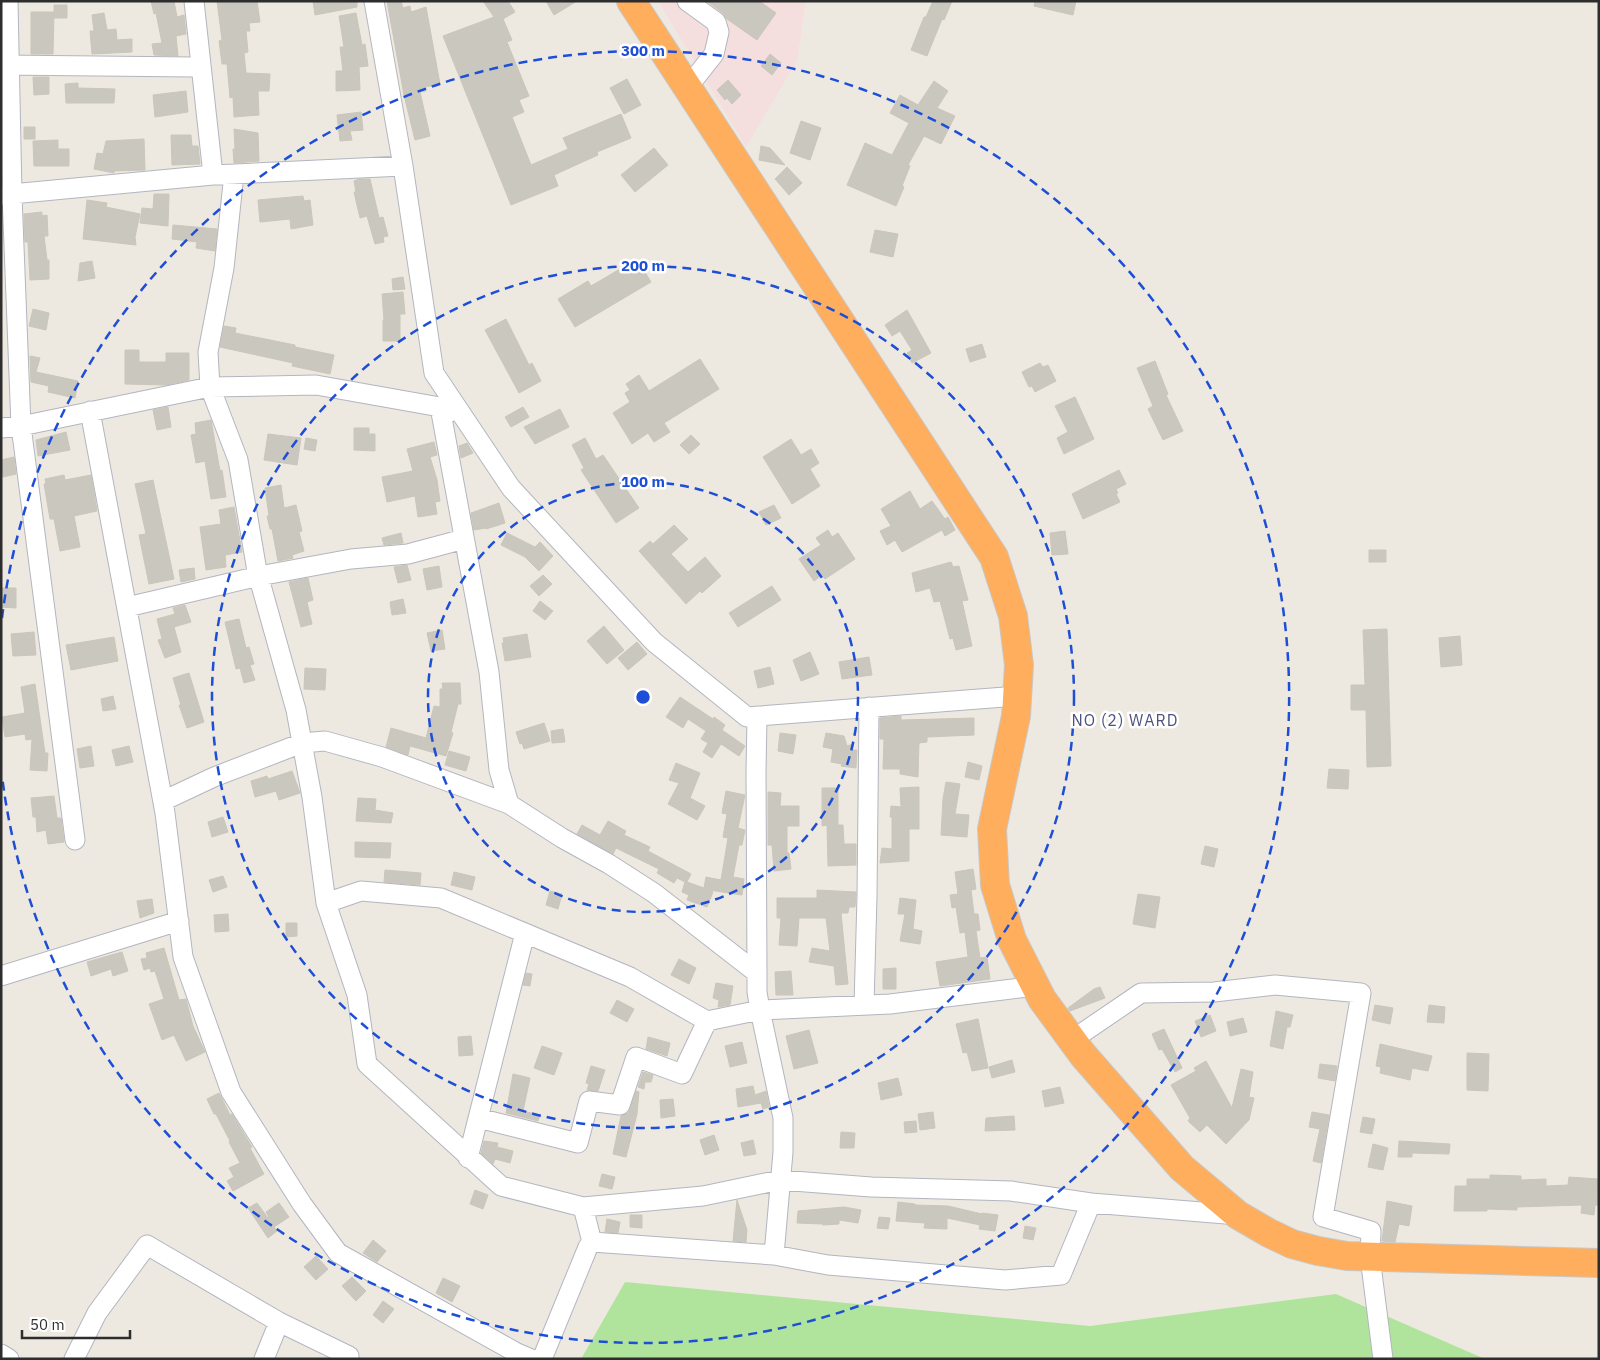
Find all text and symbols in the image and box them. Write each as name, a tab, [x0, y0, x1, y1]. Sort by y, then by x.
text: 300 m	[621, 41, 665, 60]
text: 200 m	[621, 256, 665, 275]
text: 100 m	[621, 472, 665, 491]
centre of rings	[634, 688, 652, 706]
district label: NO (2) WARD	[1072, 710, 1178, 730]
scale bar	[22, 1308, 130, 1340]
text: 50 m	[30, 1315, 65, 1334]

